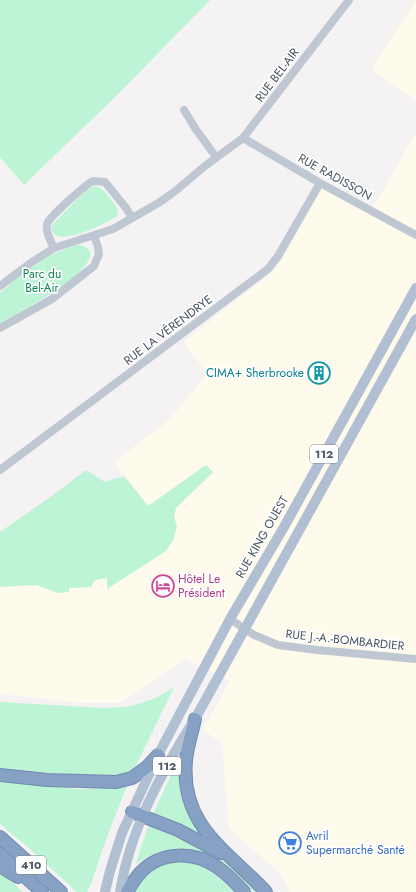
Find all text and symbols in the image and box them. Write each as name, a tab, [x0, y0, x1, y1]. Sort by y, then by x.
street label: RUE BEL-AIR	[251, 44, 303, 106]
street label: RUE RADISSON	[295, 149, 375, 205]
park label: Parc du Bel-Air	[23, 265, 61, 297]
street label: RUE LA VÉRENDRYE	[120, 291, 216, 369]
building icon: CIMA+ Sherbrooke	[306, 360, 332, 386]
place label: CIMA+ Sherbrooke	[206, 364, 304, 382]
road number: 112	[310, 445, 338, 463]
street label: RUE KING OUEST	[231, 492, 293, 581]
place label: Hôtel Le Président	[178, 570, 225, 602]
hotel icon: Hôtel Le Président	[150, 573, 176, 599]
street label: RUE J.-A.-BOMBARDIER	[285, 625, 406, 655]
road number: 112	[153, 757, 181, 775]
place label: Avril Supermarché Santé	[306, 827, 405, 859]
supermarket icon: Avril Supermarché Santé	[277, 830, 303, 856]
road number: 410	[16, 856, 46, 874]

